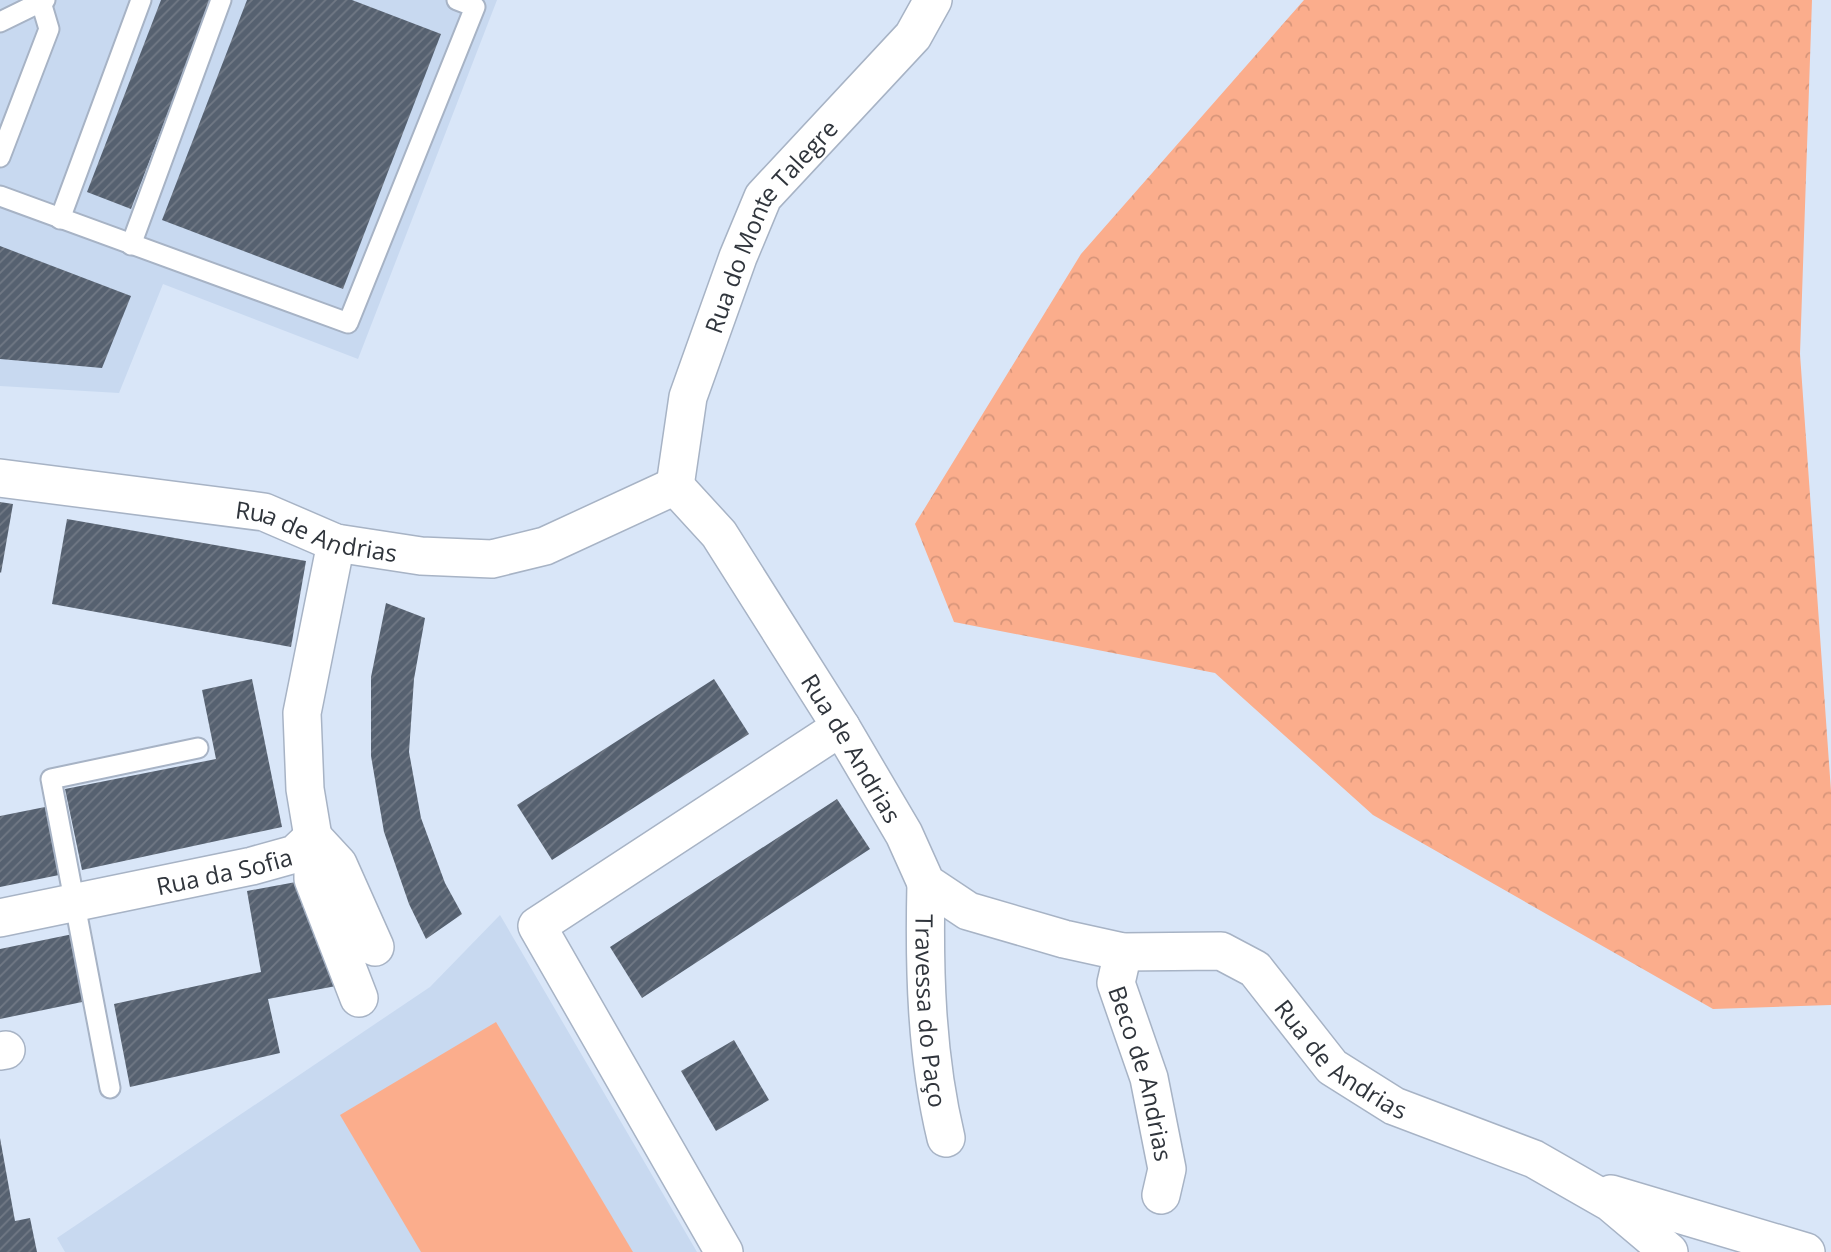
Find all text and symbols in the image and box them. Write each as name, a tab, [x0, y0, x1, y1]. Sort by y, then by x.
street label: Rua do Monte Talegre	[696, 112, 844, 337]
street label: Rua de Andrias	[234, 492, 400, 569]
street label: Rua de Andrias	[795, 667, 910, 828]
street label: Rua da Sofia	[153, 839, 296, 902]
street label: Travessa do Paço	[909, 914, 956, 1110]
street label: Beco de Andrias	[1102, 981, 1181, 1164]
street label: Rua de Andrias	[1268, 992, 1412, 1126]

